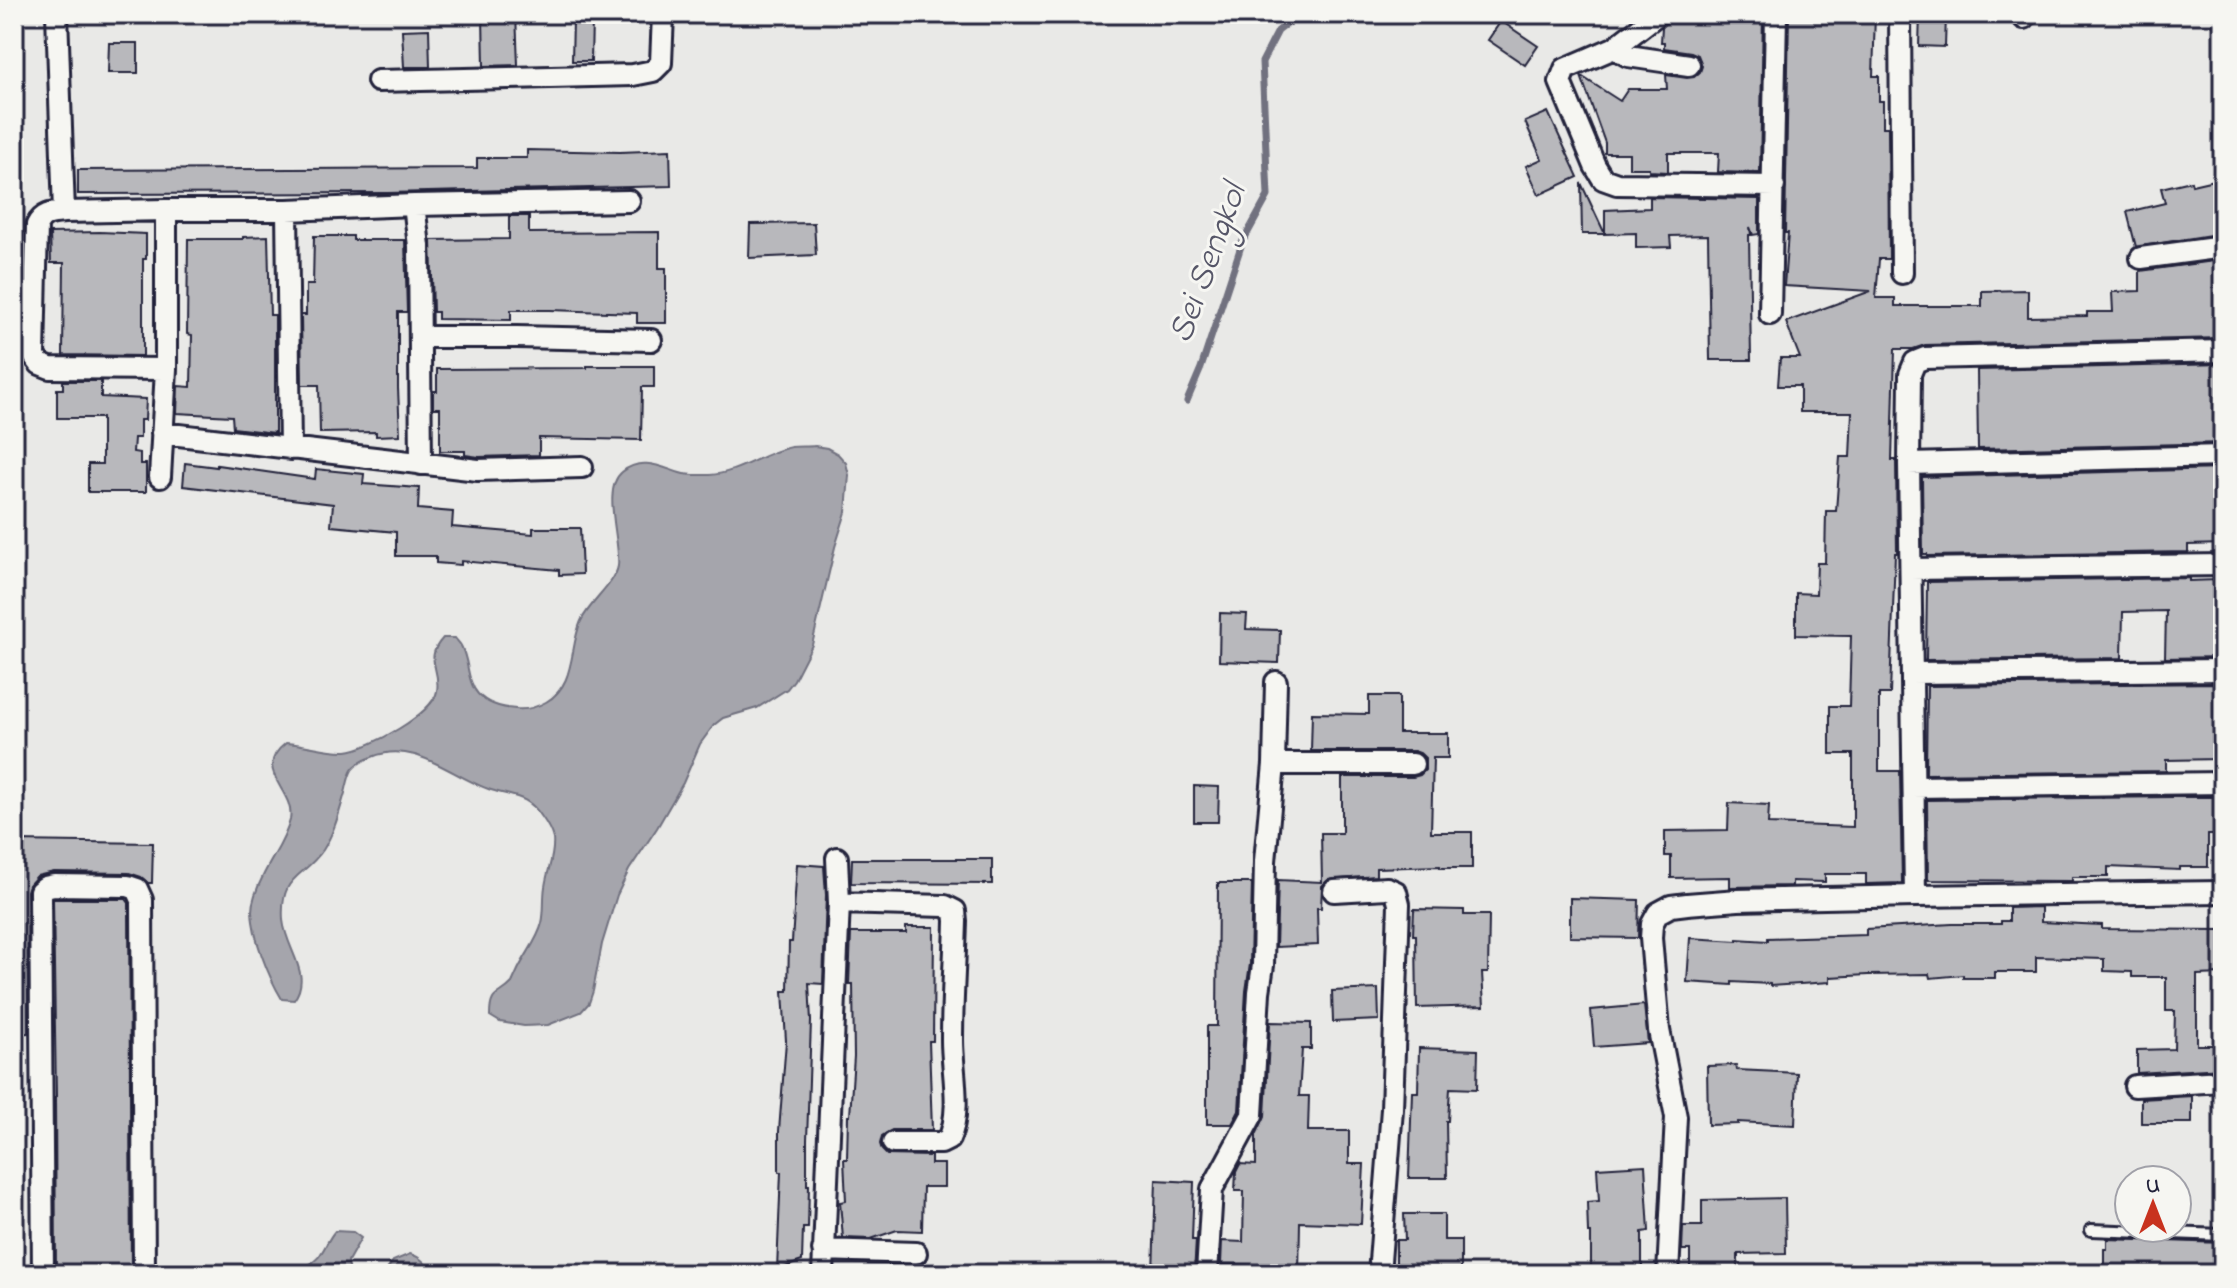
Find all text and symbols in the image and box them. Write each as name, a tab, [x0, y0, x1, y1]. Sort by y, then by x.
water label: Sei Sengkol	[1156, 173, 1264, 351]
north arrow	[2113, 1164, 2193, 1244]
text: U	[2146, 1171, 2160, 1203]

